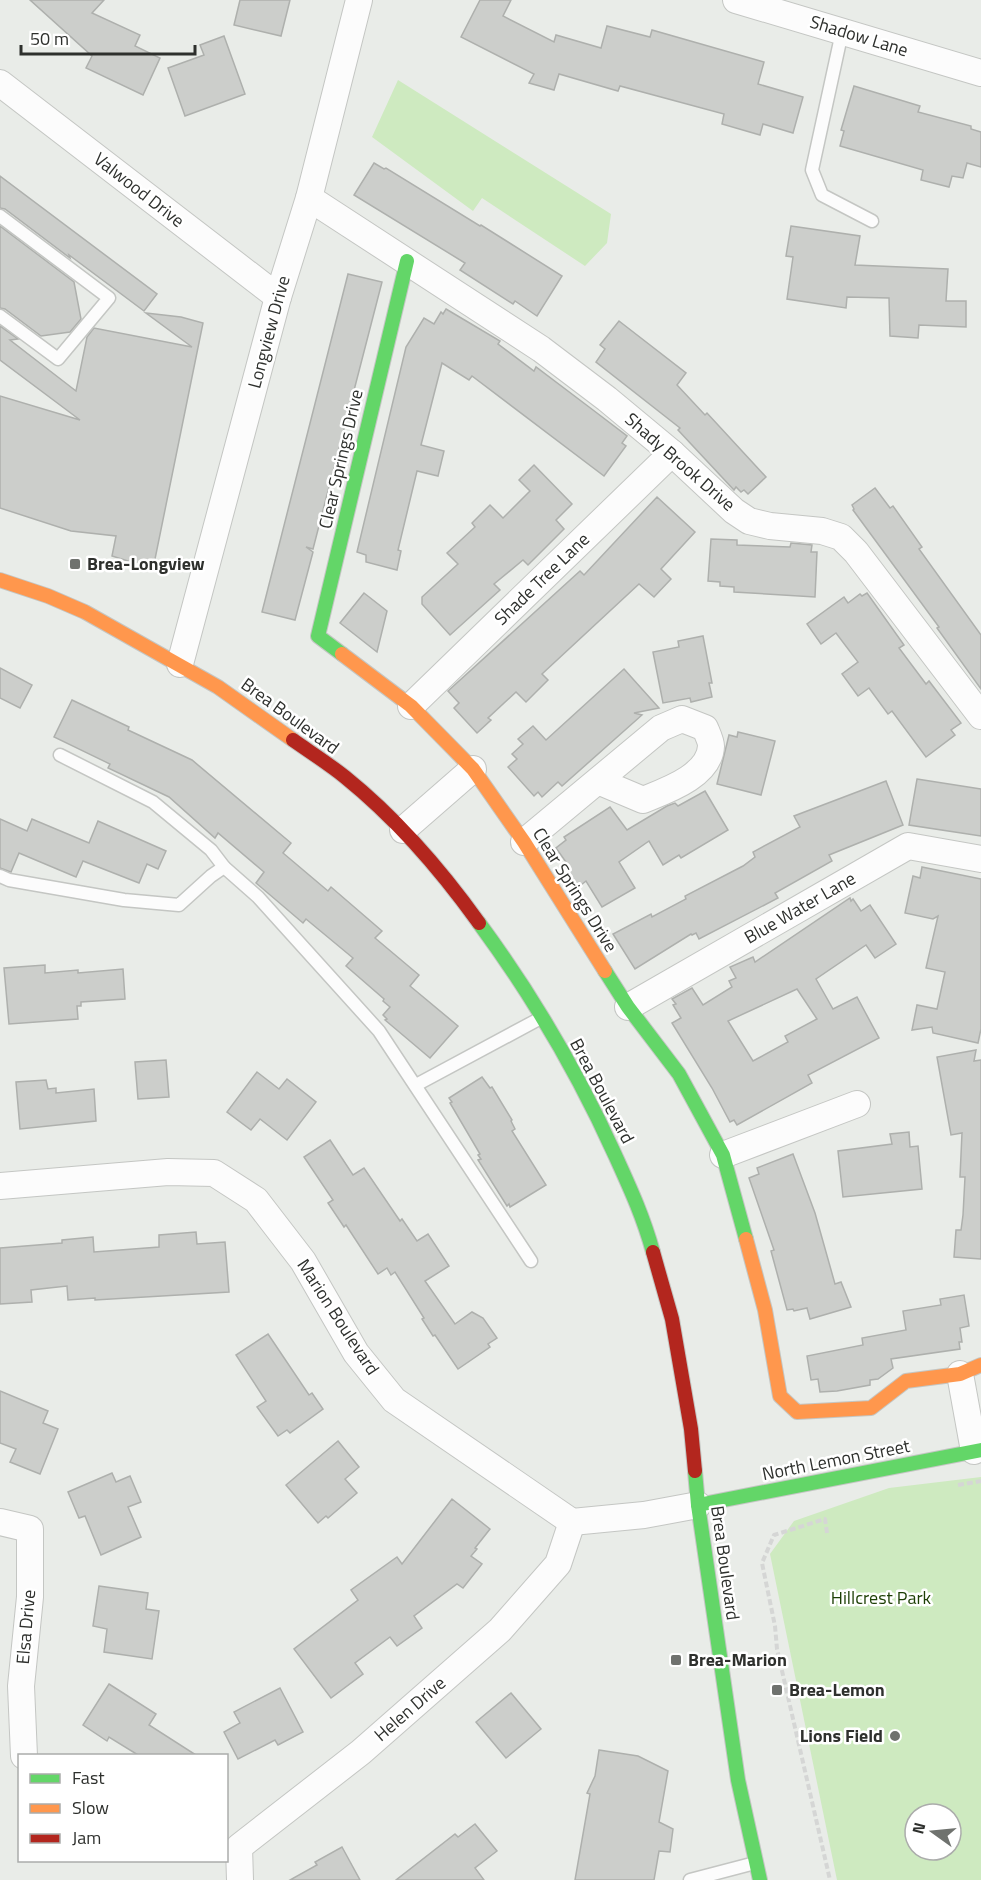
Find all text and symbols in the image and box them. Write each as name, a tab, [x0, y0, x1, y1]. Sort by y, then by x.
street label: Shadow Lane	[807, 8, 912, 63]
scale bar	[21, 18, 195, 56]
text: 50 m	[30, 25, 69, 52]
street label: Valwood Drive	[88, 146, 190, 234]
street label: Longview Drive	[241, 273, 297, 391]
street label: Clear Springs Drive	[311, 387, 370, 531]
street label: Shady Brook Drive	[619, 406, 742, 517]
street label: Shade Tree Lane	[488, 526, 595, 631]
place label: Brea-Longview	[87, 550, 205, 577]
marker: Brea-Longview	[68, 557, 82, 571]
street label: Brea Boulevard	[236, 671, 345, 760]
street label: Clear Springs Drive	[526, 822, 625, 957]
street label: Blue Water Lane	[739, 865, 860, 950]
street label: Brea Boulevard	[563, 1033, 641, 1148]
street label: Marion Boulevard	[291, 1253, 386, 1380]
street label: North Lemon Street	[760, 1432, 913, 1487]
street label: Brea Boulevard	[704, 1504, 747, 1622]
park label: Hillcrest Park	[831, 1584, 932, 1611]
street label: Elsa Drive	[9, 1589, 42, 1665]
place label: Brea-Marion	[688, 1646, 787, 1673]
marker: Brea-Marion	[669, 1653, 683, 1667]
street label: Helen Drive	[368, 1670, 452, 1747]
place label: Brea-Lemon	[789, 1676, 885, 1703]
marker: Brea-Lemon	[770, 1683, 784, 1697]
place label: Lions Field	[800, 1722, 883, 1749]
marker: Lions Field	[888, 1729, 902, 1743]
legend	[18, 1754, 228, 1862]
text: Fast	[72, 1764, 105, 1791]
text: Slow	[72, 1794, 109, 1821]
north arrow	[903, 1802, 963, 1862]
text: N	[905, 1820, 932, 1837]
text: Jam	[72, 1824, 101, 1851]

